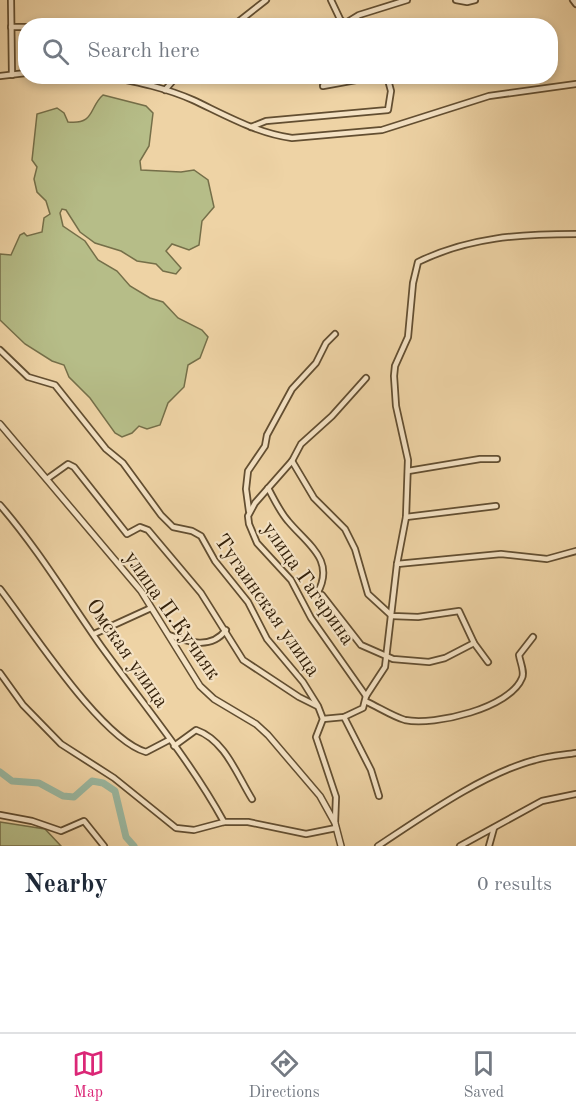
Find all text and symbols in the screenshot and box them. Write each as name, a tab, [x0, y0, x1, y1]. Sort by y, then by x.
search box	[18, 18, 558, 84]
icon: search	[39, 35, 72, 68]
text: Search here	[87, 40, 200, 62]
street label: улица Гагарина	[257, 518, 358, 649]
street label: Тугаинская улица	[210, 531, 324, 681]
street label: улица П.Кучияк	[120, 548, 224, 684]
street label: Омская улица	[82, 596, 172, 712]
text: Nearby	[24, 872, 108, 898]
text: 0 results	[477, 875, 552, 895]
tab: Map	[72, 1047, 105, 1103]
tab: Directions	[249, 1047, 320, 1103]
tab: Saved	[463, 1047, 504, 1103]

